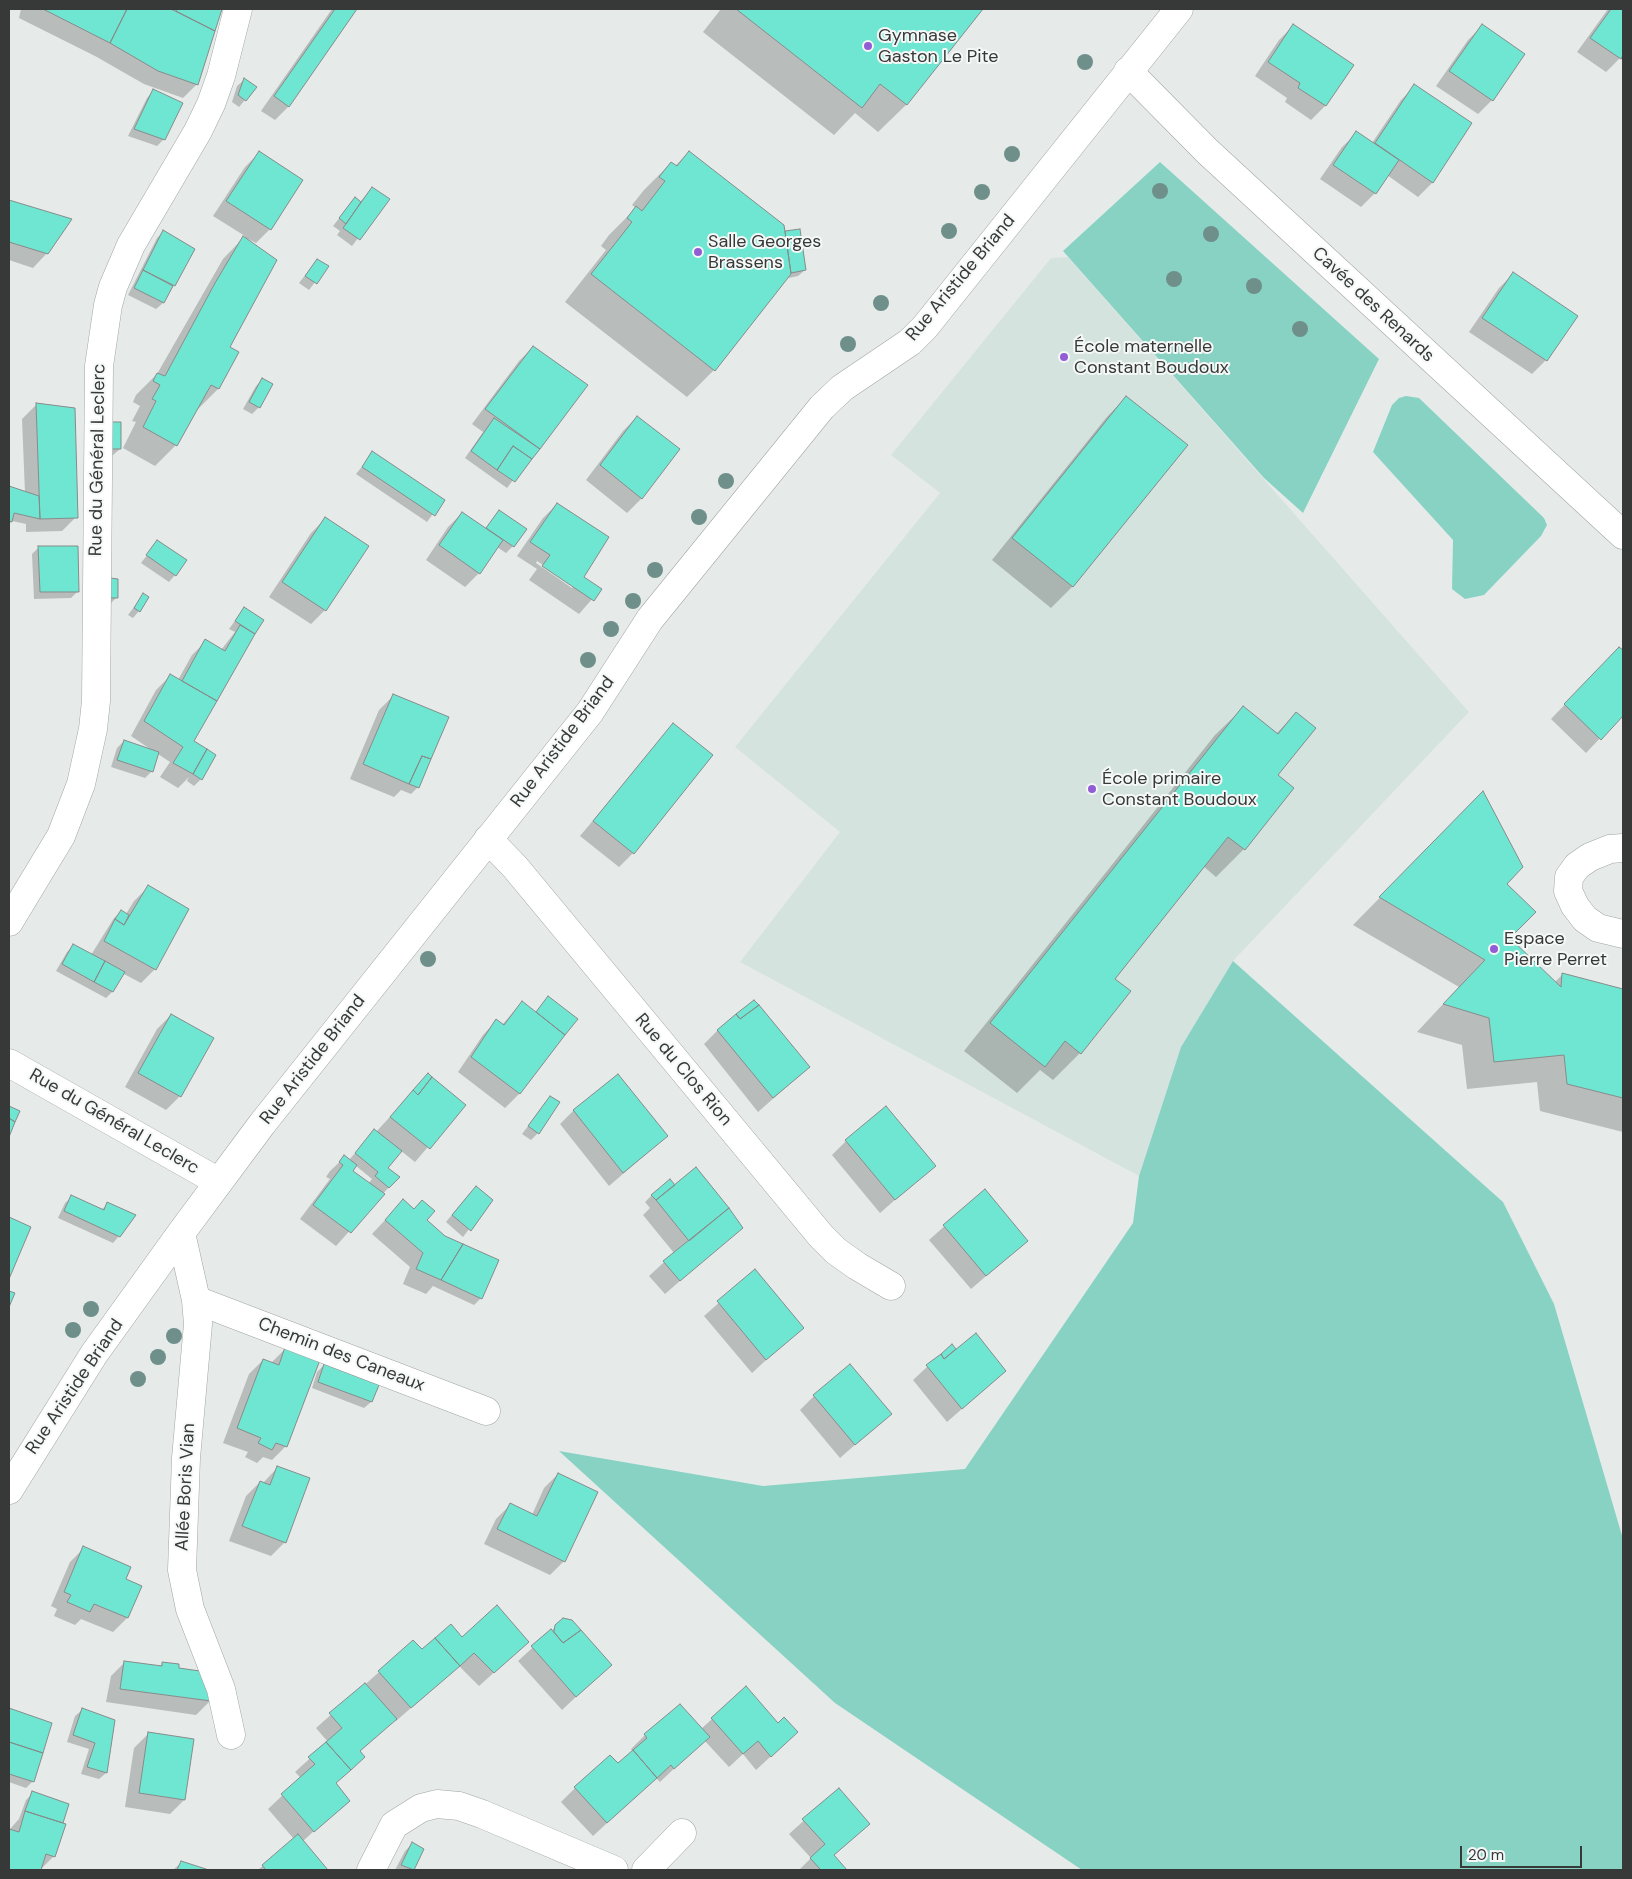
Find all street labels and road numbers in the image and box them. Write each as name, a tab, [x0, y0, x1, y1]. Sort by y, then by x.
street label: Rue Aristide Briand	[902, 210, 1020, 346]
street label: Cavée des Renards	[1307, 243, 1439, 367]
street label: Rue du Général Leclerc	[86, 364, 110, 556]
street label: Rue Aristide Briand	[507, 672, 619, 812]
street label: Rue Aristide Briand	[256, 991, 370, 1129]
street label: Rue du Clos Rion	[630, 1009, 736, 1131]
street label: Rue du Général Leclerc	[25, 1065, 203, 1179]
street label: Chemin des Caneaux	[255, 1313, 427, 1397]
street label: Rue Aristide Briand	[22, 1315, 128, 1459]
street label: Allée Boris Vian	[172, 1423, 200, 1551]

